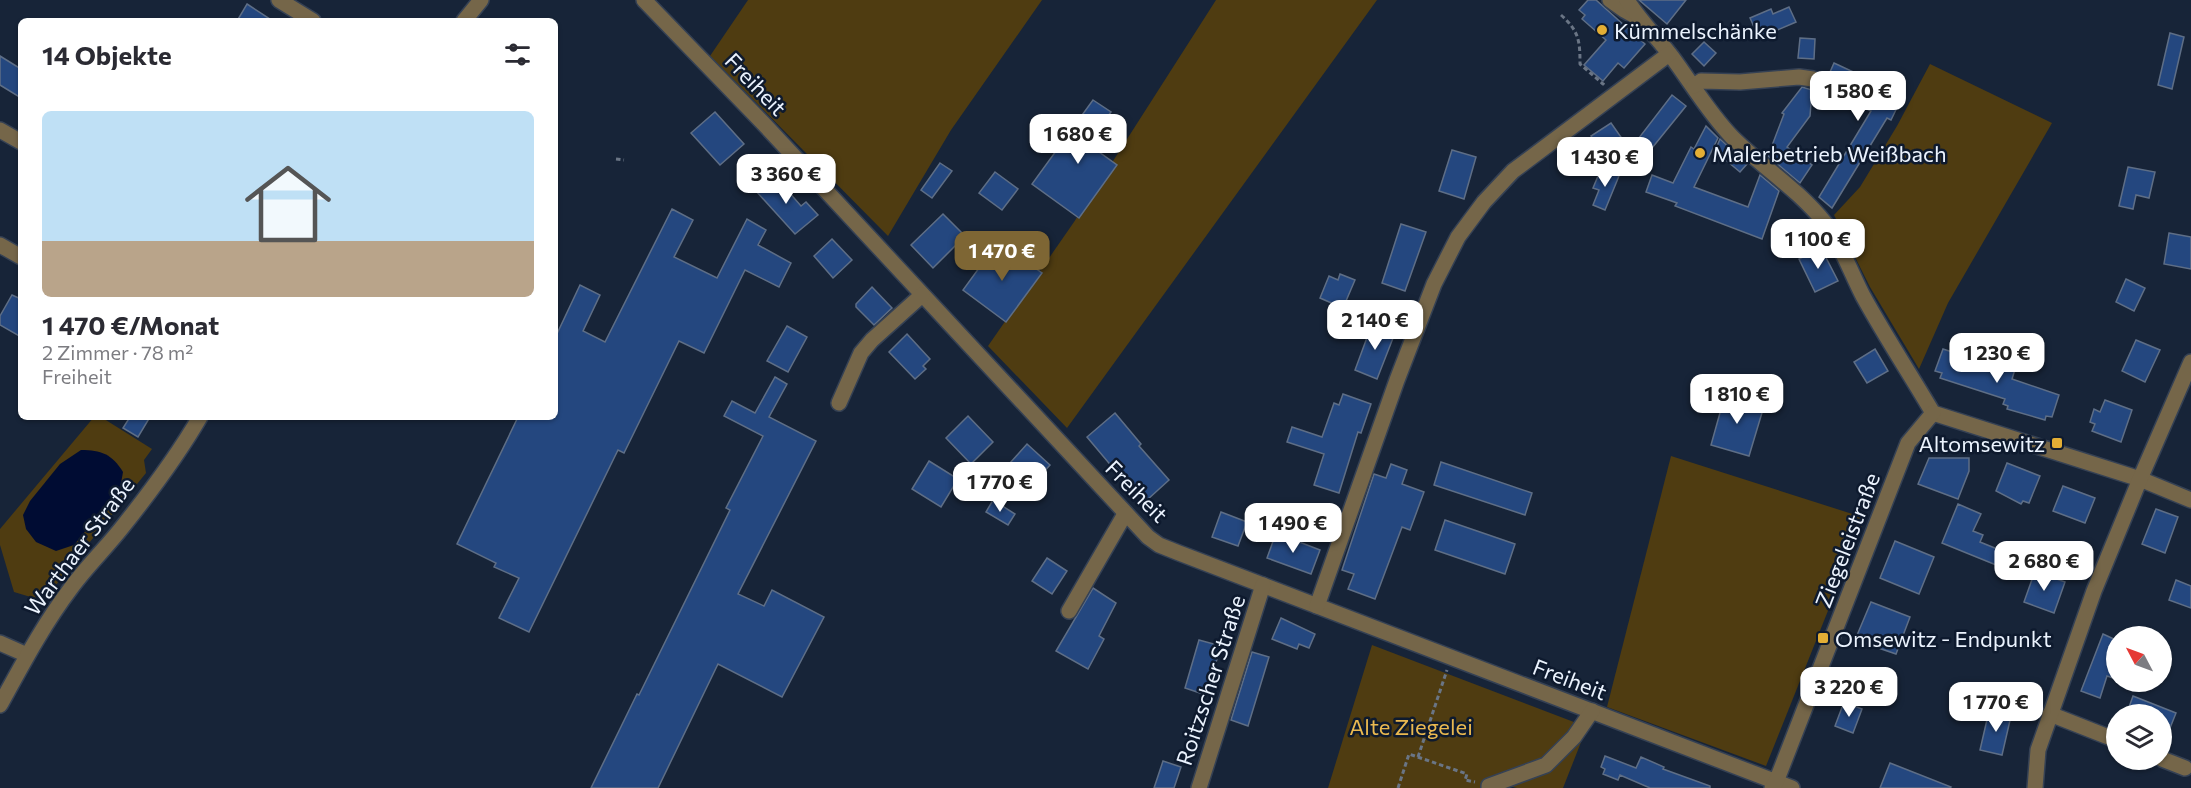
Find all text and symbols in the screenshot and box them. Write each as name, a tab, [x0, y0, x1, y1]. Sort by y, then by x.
place label: Kümmelschänke	[1614, 17, 1777, 44]
marker: Kümmelschänke	[1595, 23, 1609, 37]
icon: filters	[501, 38, 534, 71]
text: 14 Objekte	[42, 39, 172, 70]
street label: Freiheit	[720, 47, 792, 121]
pin: 1 580 €	[1803, 71, 1913, 122]
text: 1 580 €	[1824, 78, 1892, 102]
pin: 1 680 €	[1023, 114, 1133, 165]
text: 1 680 €	[1044, 121, 1112, 145]
pin: 1 430 €	[1550, 137, 1660, 188]
place label: Malerbetrieb Weißbach	[1712, 140, 1947, 167]
text: 1 430 €	[1571, 144, 1639, 168]
marker: Malerbetrieb Weißbach	[1693, 146, 1707, 160]
icon: home	[234, 150, 342, 258]
pin: 3 360 €	[731, 154, 841, 205]
text: 3 360 €	[751, 161, 821, 185]
pin: 1 100 €	[1763, 219, 1873, 270]
text: 1 100 €	[1785, 226, 1851, 250]
pin: 1 470 €	[947, 231, 1057, 282]
text: 1 470 €	[969, 238, 1035, 262]
pin: 2 140 €	[1320, 300, 1430, 351]
text: 2 140 €	[1341, 307, 1409, 331]
text: 1 470 €/Monat	[42, 309, 219, 340]
pin: 1 230 €	[1942, 333, 2052, 384]
text: 2 Zimmer · 78 m²	[42, 340, 193, 364]
text: 1 230 €	[1963, 340, 2031, 364]
text: Freiheit	[42, 364, 112, 388]
pin: 1 810 €	[1682, 374, 1792, 425]
text: 1 810 €	[1704, 381, 1770, 405]
place label: Altomsewitz	[1918, 430, 2045, 457]
marker: Altomsewitz	[2050, 436, 2064, 450]
street label: Freiheit	[1100, 454, 1174, 528]
pin: 1 770 €	[945, 462, 1055, 513]
text: 1 770 €	[967, 469, 1033, 493]
street label: Ziegeleistraße	[1809, 469, 1885, 611]
street label: Warthaer Straße	[18, 472, 140, 620]
pin: 1 490 €	[1238, 503, 1348, 554]
text: 1 490 €	[1259, 510, 1327, 534]
pin: 2 680 €	[1989, 541, 2099, 592]
text: 2 680 €	[2008, 548, 2080, 572]
street label: Roitzscher Straße	[1170, 591, 1250, 769]
place label: Omsewitz - Endpunkt	[1835, 625, 2052, 652]
north arrow	[2106, 626, 2172, 692]
map controls	[2106, 626, 2172, 770]
marker: Omsewitz - Endpunkt	[1816, 631, 1830, 645]
street label: Freiheit	[1529, 653, 1611, 705]
pin: 3 220 €	[1794, 667, 1904, 718]
text: 3 220 €	[1814, 674, 1884, 698]
pin: 1 770 €	[1941, 682, 2051, 733]
text: 1 770 €	[1963, 689, 2029, 713]
button: layers	[2106, 704, 2172, 770]
park label: Alte Ziegelei	[1349, 713, 1473, 740]

